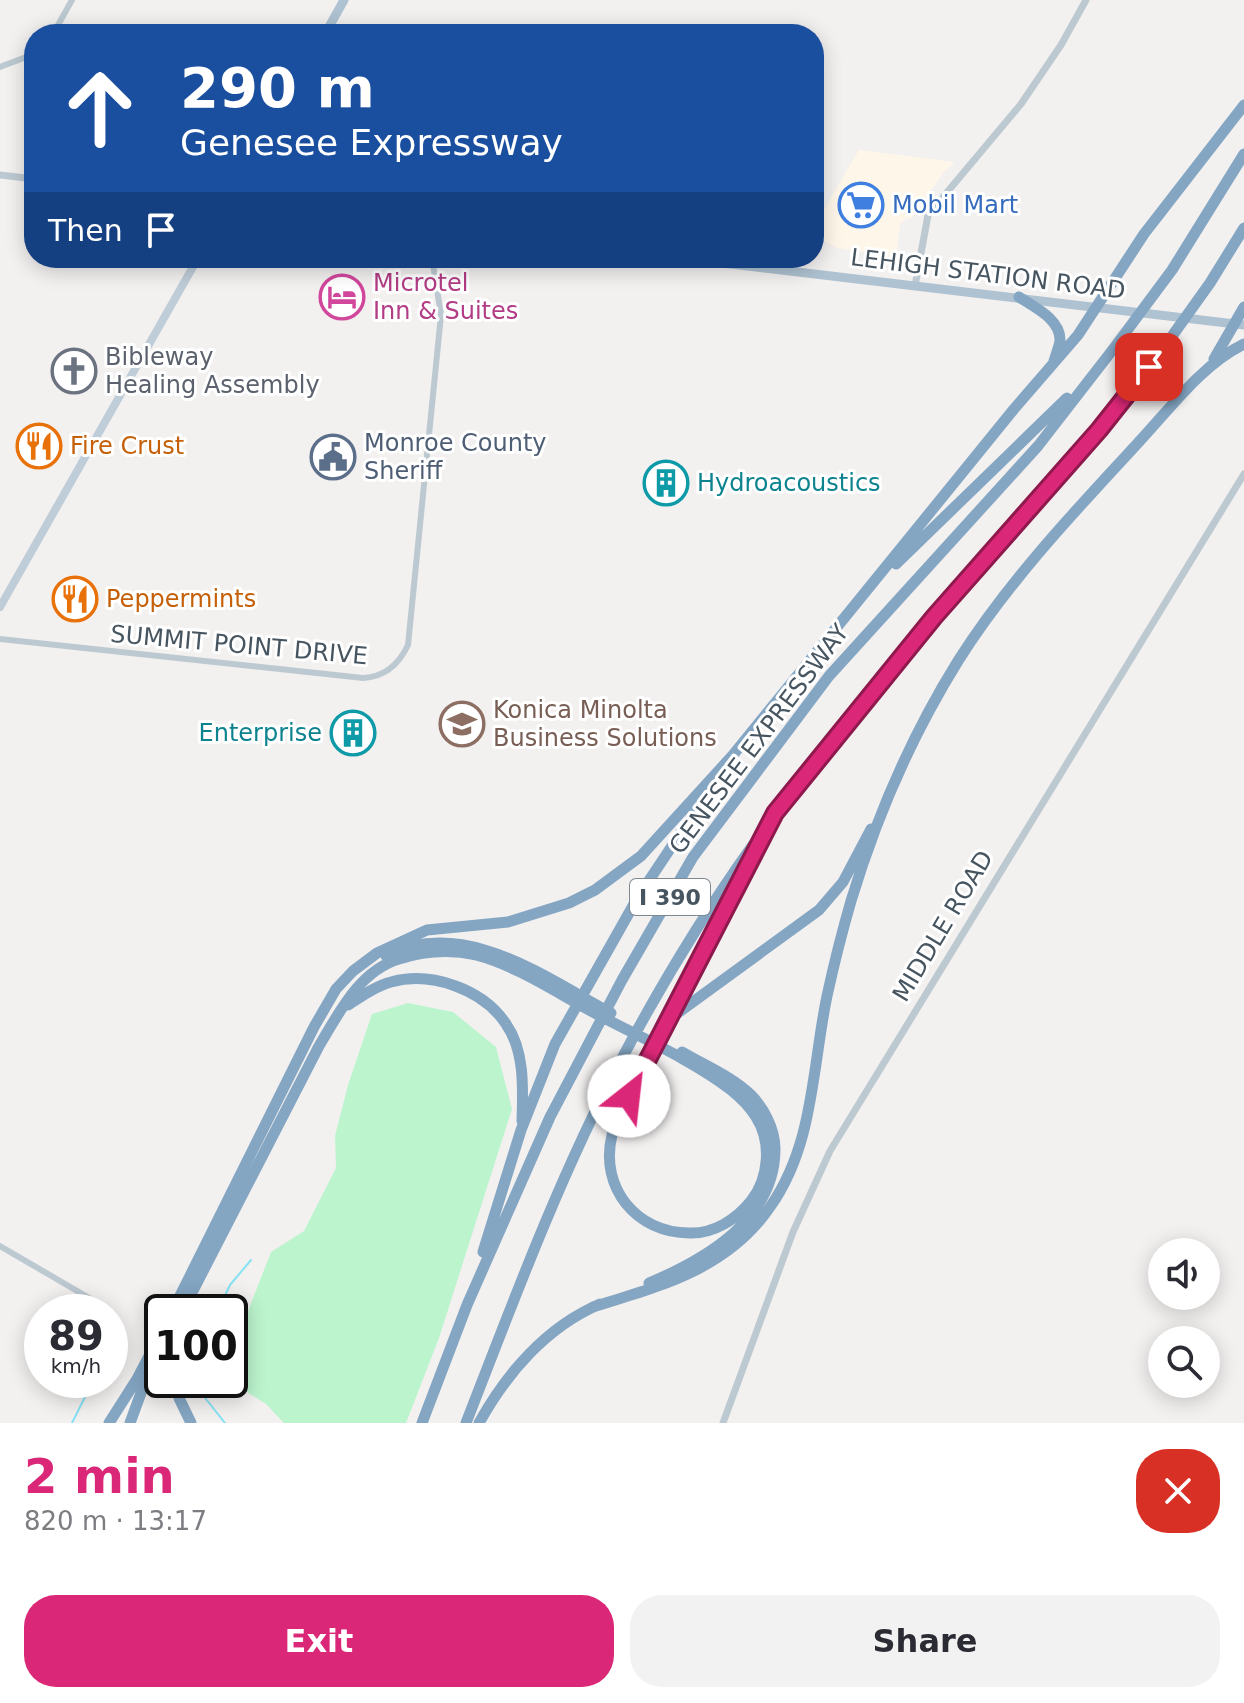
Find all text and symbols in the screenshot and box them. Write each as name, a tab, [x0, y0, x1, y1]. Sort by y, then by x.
text: 290 m	[180, 55, 375, 120]
icon: ahead	[48, 56, 152, 160]
text: Genesee Expressway	[180, 122, 563, 163]
supermarket icon: Mobil Mart	[837, 181, 885, 229]
place label: Mobil Mart	[892, 191, 1018, 219]
icon: arrive	[139, 208, 183, 252]
text: Then	[48, 213, 123, 248]
street label: LEHIGH STATION ROAD	[849, 243, 1127, 305]
place label: Microtel Inn & Suites	[373, 269, 518, 325]
hotel icon: Microtel Inn & Suites	[318, 273, 366, 321]
pin	[1115, 333, 1183, 401]
place label: Bibleway Healing Assembly	[105, 343, 320, 399]
icon: arrive	[1127, 345, 1171, 389]
church icon: Bibleway Healing Assembly	[50, 347, 98, 395]
restaurant icon: Fire Crust	[15, 422, 63, 470]
place label: Monroe County Sheriff	[364, 429, 547, 485]
place label: Fire Crust	[70, 432, 184, 460]
public building icon: Monroe County Sheriff	[309, 433, 357, 481]
building icon: Hydroacoustics	[642, 459, 690, 507]
place label: Hydroacoustics	[697, 469, 881, 497]
restaurant icon: Peppermints	[51, 575, 99, 623]
place label: Peppermints	[106, 585, 256, 613]
street label: GENESEE EXPRESSWAY	[664, 618, 855, 859]
street label: SUMMIT POINT DRIVE	[109, 620, 369, 670]
place label: Konica Minolta Business Solutions	[493, 696, 717, 752]
school or university icon: Konica Minolta Business Solutions	[438, 700, 486, 748]
building icon: Enterprise	[329, 709, 377, 757]
place label: Enterprise	[199, 719, 322, 747]
street label: MIDDLE ROAD	[887, 846, 999, 1006]
road number: I 390	[630, 879, 710, 915]
position arrow	[587, 1054, 671, 1138]
map controls	[1148, 1238, 1220, 1398]
button: sound	[1148, 1238, 1220, 1310]
speed limit sign: 100	[144, 1294, 248, 1398]
text: 89	[48, 1313, 104, 1359]
button: search	[1148, 1326, 1220, 1398]
text: km/h	[51, 1354, 101, 1378]
text: 2 min	[24, 1448, 175, 1504]
button: close	[1136, 1449, 1220, 1533]
text: 820 m · 13:17	[24, 1506, 207, 1536]
button: Exit	[24, 1595, 614, 1687]
button: Share	[630, 1595, 1220, 1687]

